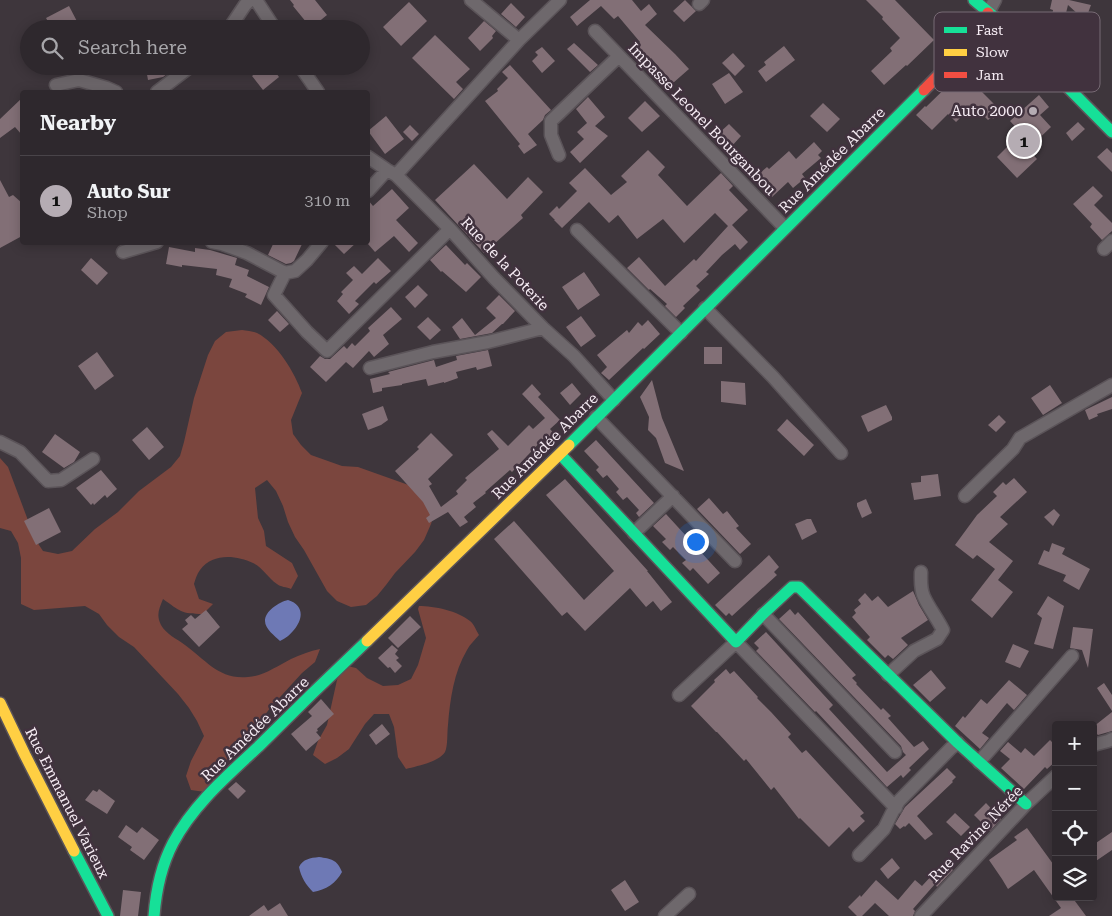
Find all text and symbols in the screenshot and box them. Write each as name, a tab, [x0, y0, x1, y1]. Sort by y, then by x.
legend	[934, 12, 1100, 92]
search box	[20, 20, 370, 75]
text: Fast	[976, 22, 1003, 38]
icon: search	[38, 34, 66, 62]
text: Search here	[78, 36, 187, 59]
street label: Impasse Leonel Bourganbou	[624, 39, 780, 199]
text: Slow	[976, 44, 1009, 60]
text: Jam	[976, 67, 1004, 83]
place label: Auto 2000	[951, 102, 1023, 120]
street label: Rue Amédée Abarre	[775, 103, 889, 217]
marker: Auto 2000	[1027, 105, 1039, 117]
text: Nearby	[40, 111, 116, 135]
pin: 1	[1008, 122, 1040, 160]
text: Auto Sur	[87, 180, 171, 203]
text: 1	[52, 191, 60, 210]
text: 310 m	[304, 191, 350, 210]
text: Shop	[87, 203, 128, 222]
street label: Rue de la Poterie	[457, 214, 553, 314]
street label: Rue Amédée Abarre	[488, 389, 602, 503]
your location	[683, 529, 709, 555]
street label: Rue Amédée Abarre	[197, 673, 313, 785]
map controls	[1052, 721, 1097, 901]
button: +	[1052, 721, 1097, 766]
street label: Rue Emmanuel Varieux	[21, 725, 113, 882]
button: −	[1052, 766, 1097, 811]
street label: Rue Ravine Nérée	[925, 782, 1027, 886]
button: locate	[1052, 811, 1097, 856]
button: layers	[1052, 856, 1097, 901]

